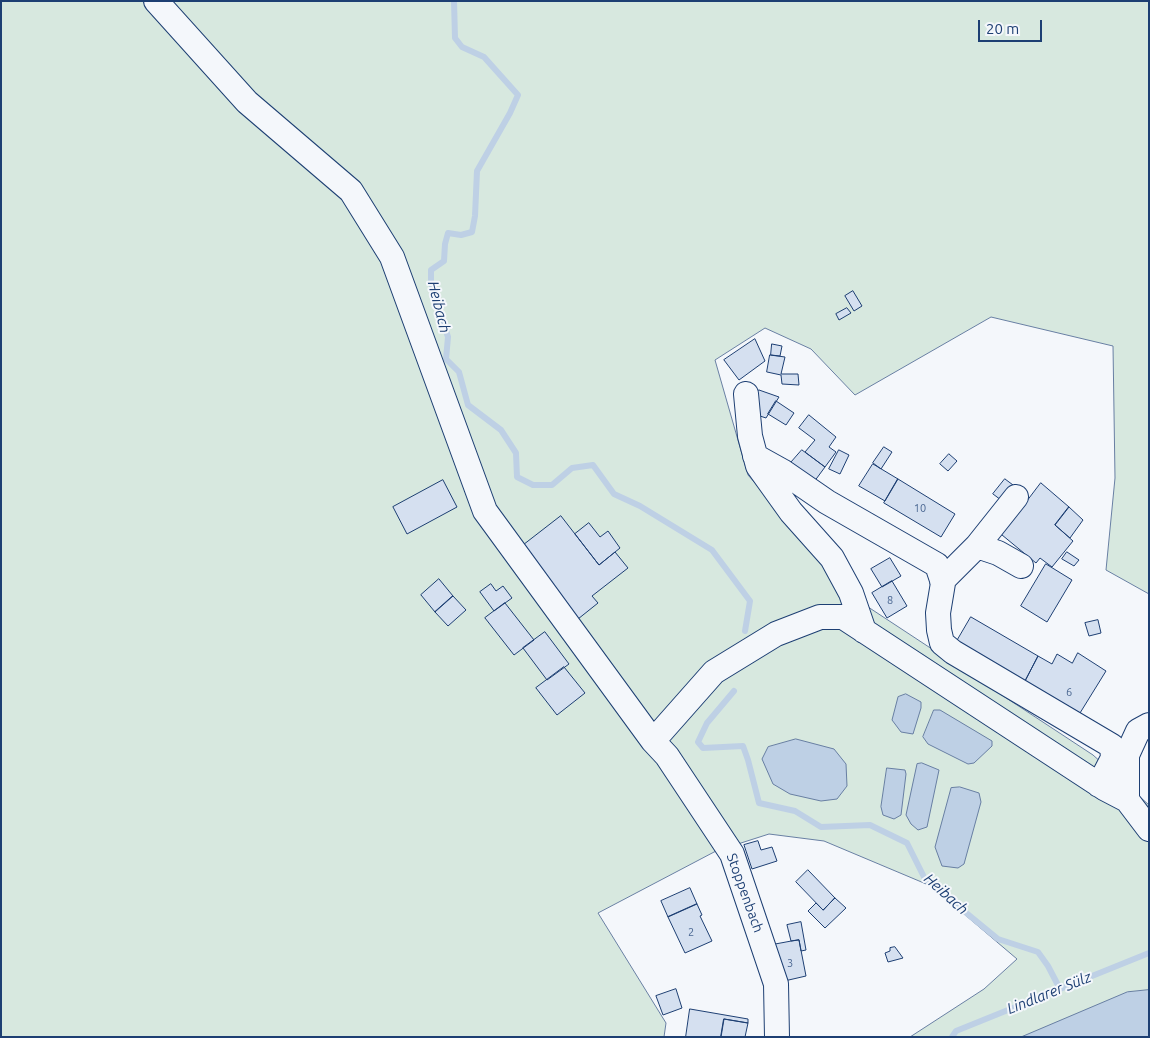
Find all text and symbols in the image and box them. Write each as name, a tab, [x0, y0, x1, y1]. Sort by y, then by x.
scale bar	[980, 10, 1044, 42]
text: 20 m	[986, 20, 1019, 37]
water label: Heibach	[424, 279, 454, 335]
house number: 10	[914, 501, 926, 515]
house number: 8	[887, 593, 893, 607]
house number: 6	[1066, 685, 1072, 699]
street label: Stoppenbach	[723, 851, 767, 935]
water label: Heibach	[920, 870, 972, 918]
house number: 2	[688, 925, 694, 939]
house number: 3	[787, 956, 793, 970]
water label: Lindlarer Sülz	[1004, 968, 1094, 1018]

